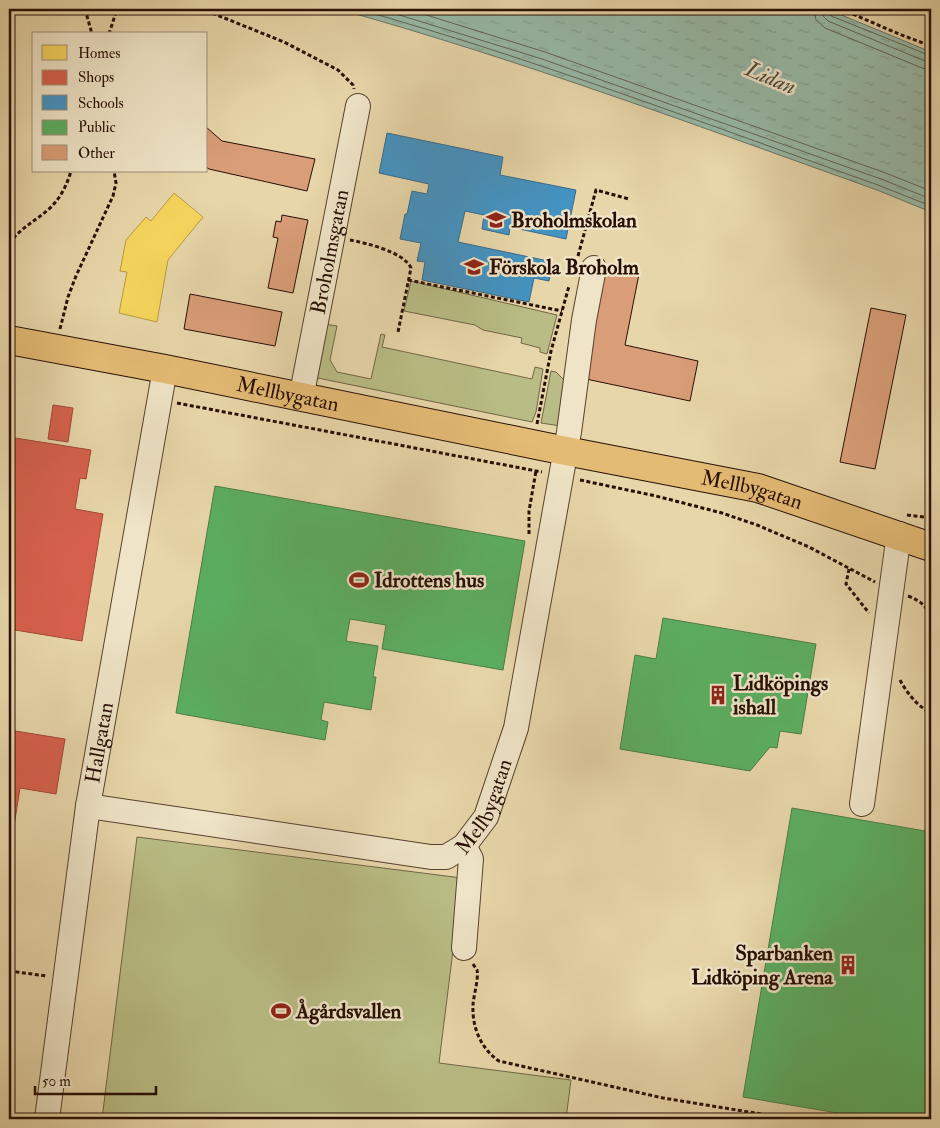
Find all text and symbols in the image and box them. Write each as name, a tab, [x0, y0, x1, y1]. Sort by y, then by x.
legend	[32, 32, 208, 172]
text: Homes	[78, 44, 120, 63]
water label: Lidan	[740, 55, 800, 101]
text: Shops	[78, 68, 114, 88]
text: Schools	[78, 94, 124, 113]
text: Public	[78, 118, 116, 137]
text: Other	[78, 144, 115, 163]
street label: Broholmsgatan	[305, 187, 355, 317]
place label: Broholmskolan	[511, 207, 637, 234]
school or university icon: Broholmskolan	[485, 209, 507, 231]
place label: Förskola Broholm	[489, 254, 640, 281]
school or university icon: Förskola Broholm	[463, 256, 485, 278]
street label: Mellbygatan	[234, 371, 341, 418]
street label: Mellbygatan	[699, 464, 806, 516]
place label: Idrottens hus	[374, 567, 484, 594]
sports icon: Idrottens hus	[348, 569, 370, 591]
place label: Lidköpings ishall	[732, 670, 828, 721]
building icon: Lidköpings ishall	[707, 684, 729, 706]
street label: Hallgatan	[79, 700, 120, 785]
street label: Mellbygatan	[450, 755, 519, 860]
place label: Sparbanken Lidköping Arena	[691, 940, 834, 991]
building icon: Sparbanken Lidköping Arena	[837, 954, 859, 976]
place label: Ågårdsvallen	[295, 998, 402, 1025]
sports icon: Ågårdsvallen	[270, 1000, 292, 1022]
scale bar	[35, 1063, 156, 1095]
text: 50 m	[42, 1072, 71, 1091]

